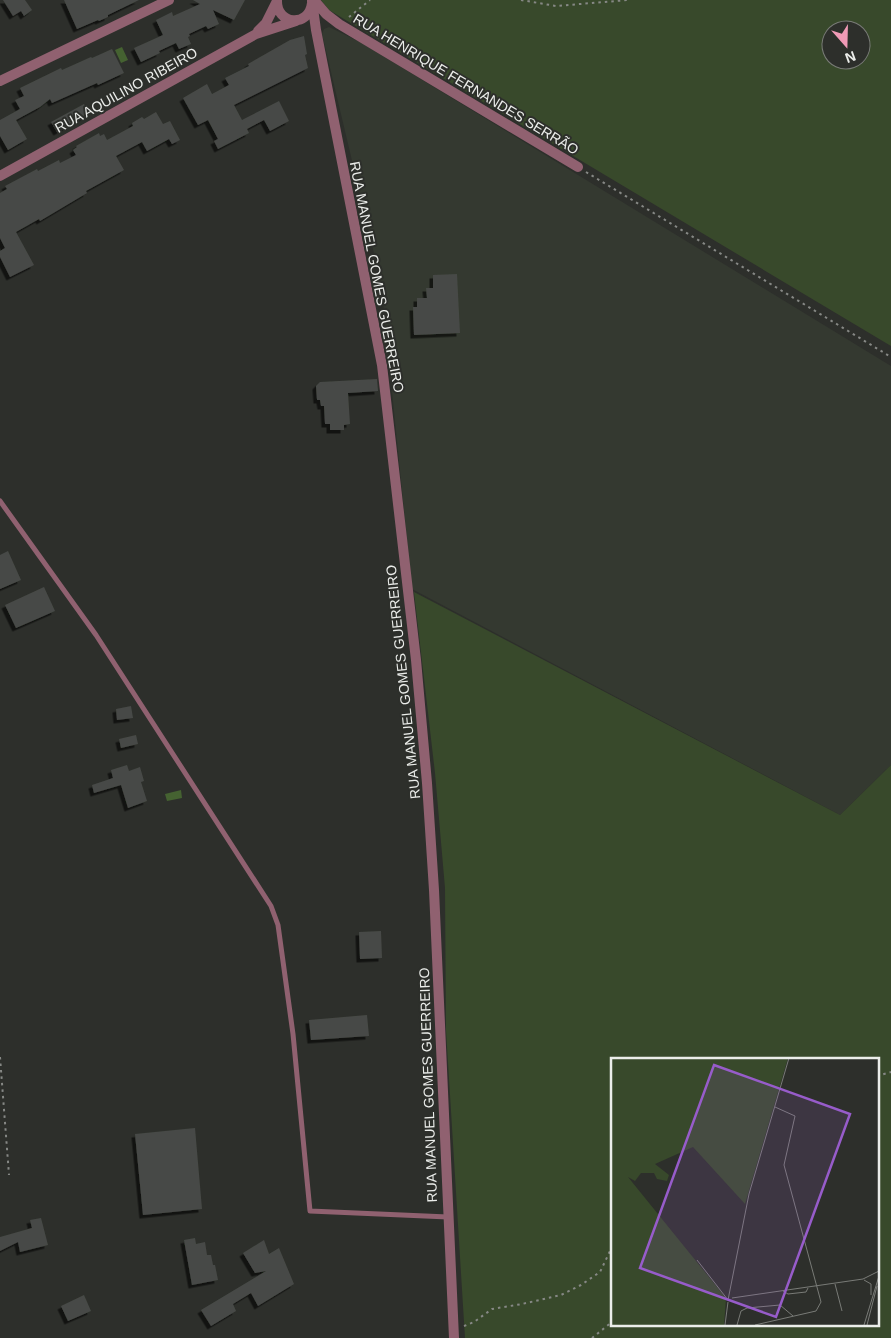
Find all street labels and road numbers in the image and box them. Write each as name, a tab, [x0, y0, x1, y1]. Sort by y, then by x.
street label: RUA HENRIQUE FERNANDES SERRÃO	[351, 10, 582, 158]
street label: RUA AQUILINO RIBEIRO	[52, 44, 200, 136]
street label: RUA MANUEL GOMES GUERREIRO	[347, 160, 407, 394]
street label: RUA MANUEL GOMES GUERREIRO	[383, 564, 423, 800]
street label: RUA MANUEL GOMES GUERREIRO	[416, 967, 440, 1203]

